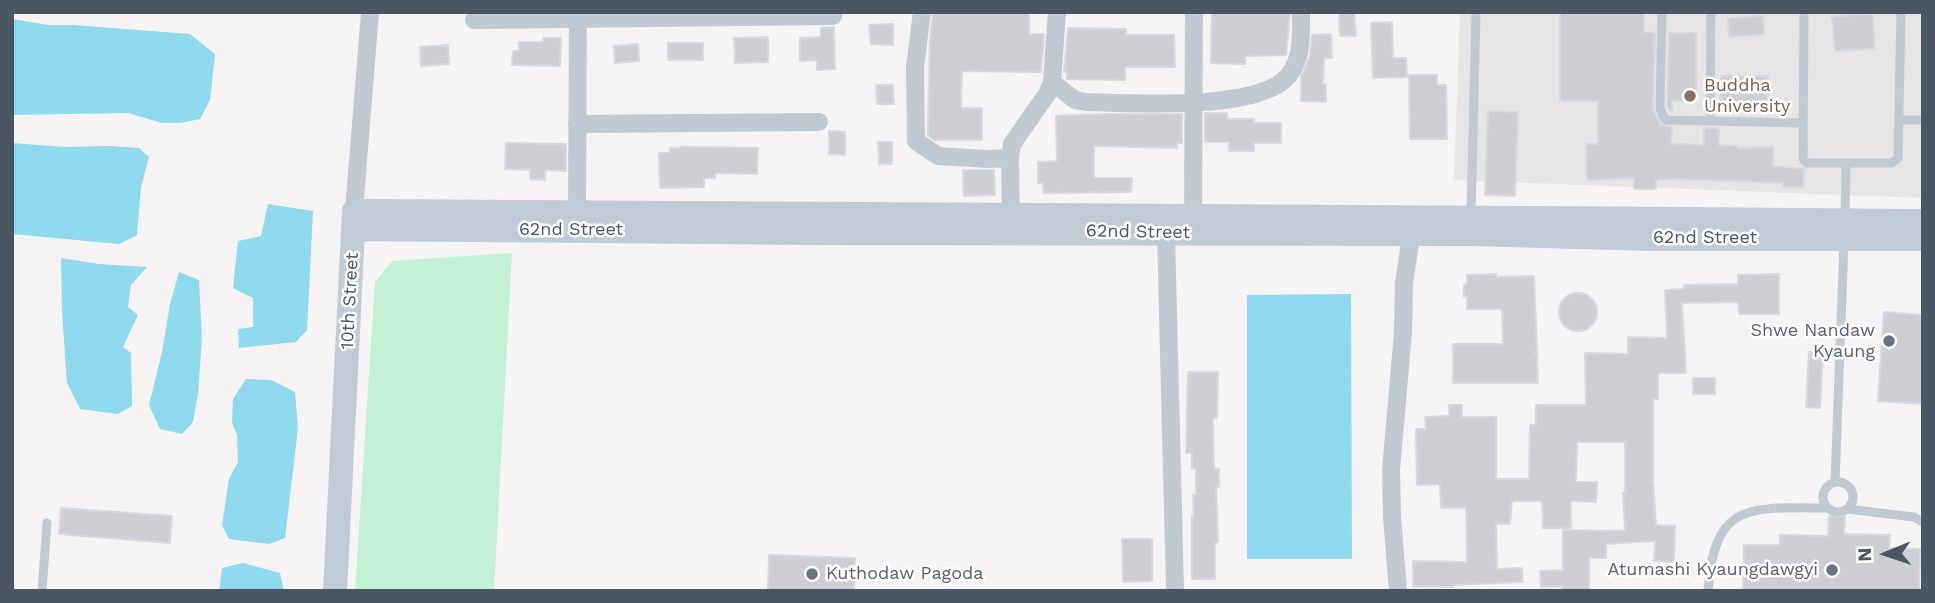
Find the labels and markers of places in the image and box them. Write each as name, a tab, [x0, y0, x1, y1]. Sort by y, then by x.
place label: Buddha University	[1704, 75, 1790, 118]
marker: Buddha University	[1682, 88, 1698, 104]
place label: Shwe Nandaw Kyaung	[1750, 320, 1875, 362]
marker: Shwe Nandaw Kyaung	[1881, 333, 1897, 349]
place label: Atumashi Kyaungdawgyi	[1608, 559, 1818, 581]
marker: Atumashi Kyaungdawgyi	[1824, 562, 1840, 578]
place label: Kuthodaw Pagoda	[826, 563, 983, 585]
marker: Kuthodaw Pagoda	[804, 566, 820, 582]

